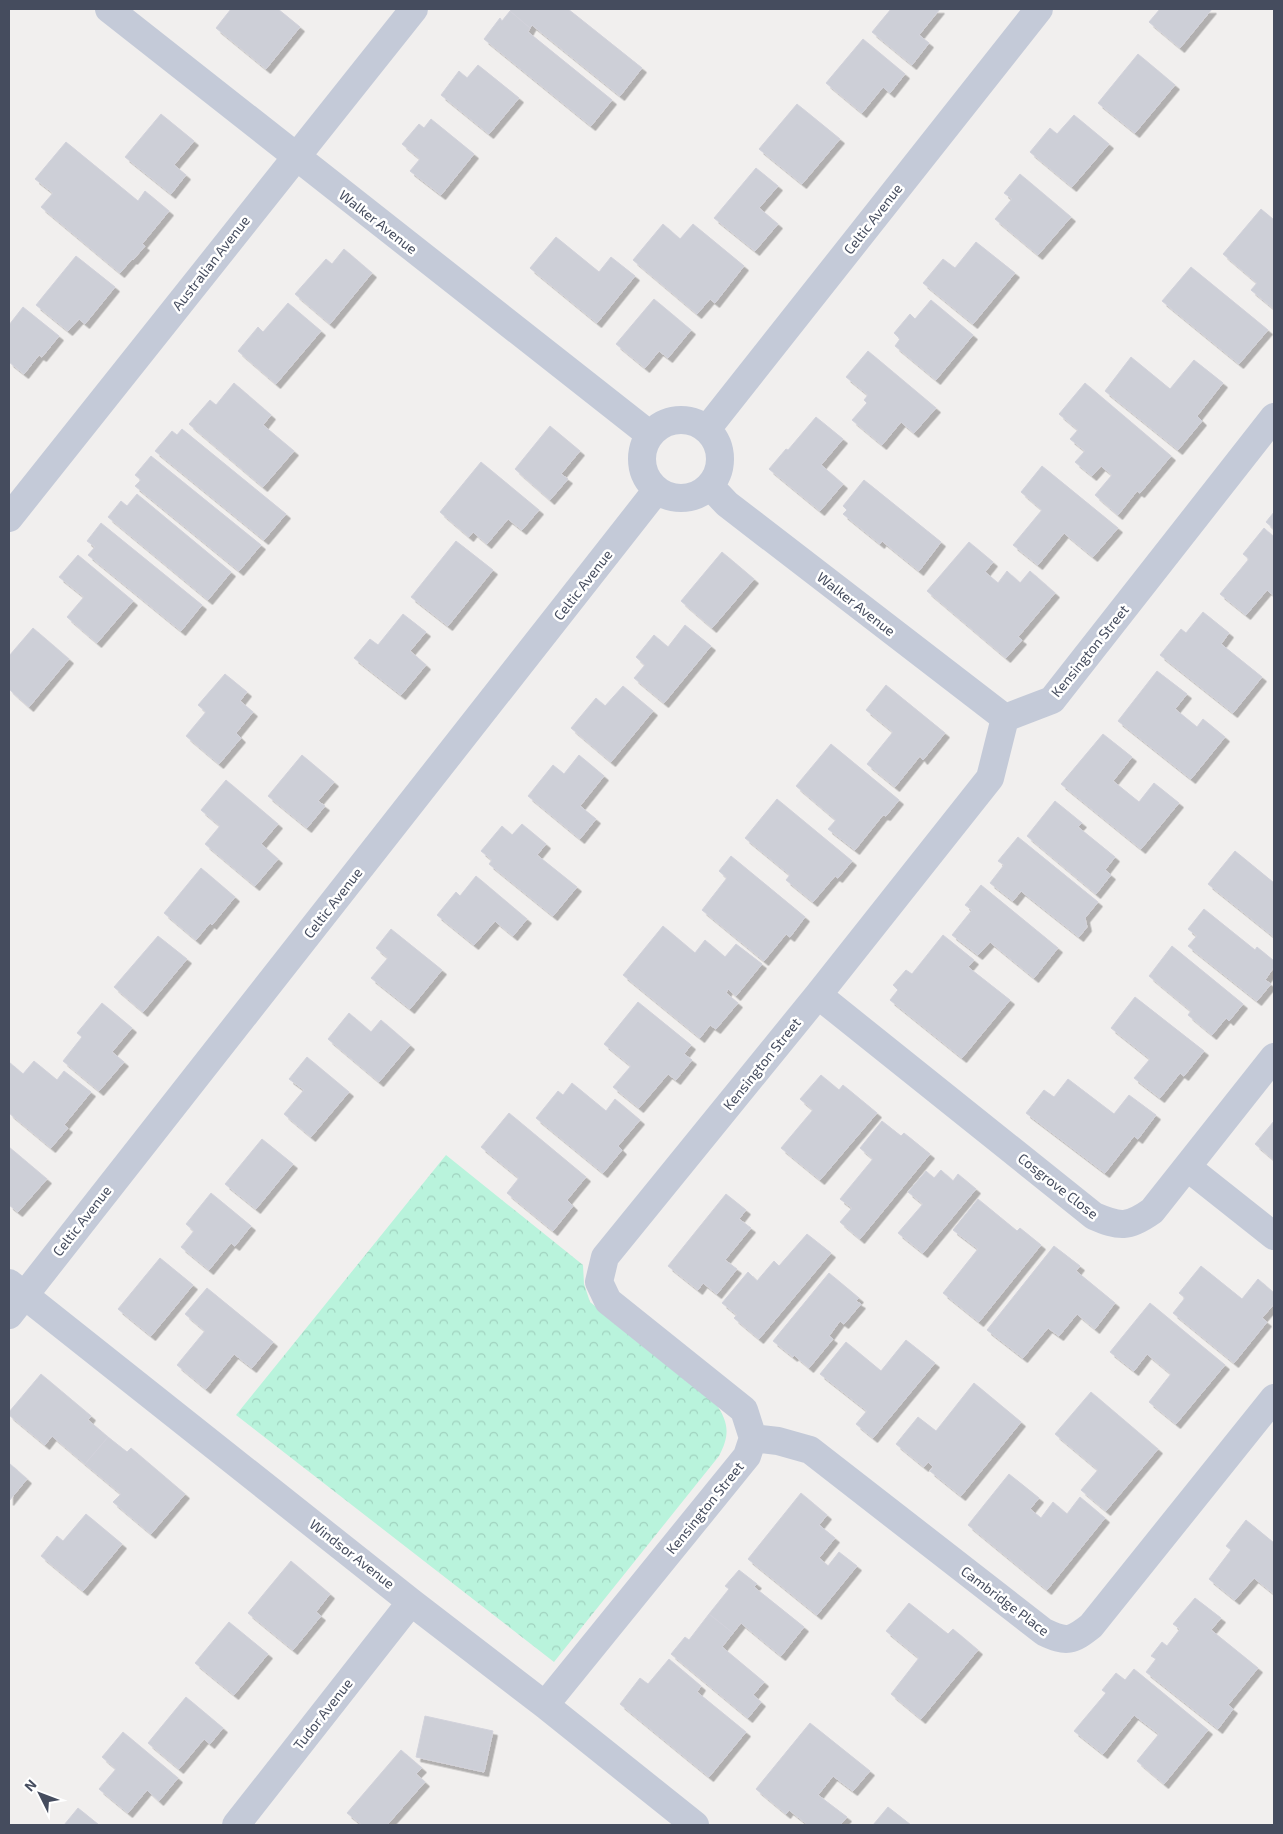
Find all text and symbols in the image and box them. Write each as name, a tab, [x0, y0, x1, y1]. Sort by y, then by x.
street label: Celtic Avenue	[840, 180, 905, 257]
street label: Walker Avenue	[336, 186, 421, 257]
street label: Australian Avenue	[168, 212, 253, 313]
street label: Celtic Avenue	[550, 546, 615, 623]
street label: Walker Avenue	[814, 568, 899, 639]
street label: Kensington Street	[1047, 601, 1132, 700]
street label: Celtic Avenue	[300, 864, 365, 941]
street label: Kensington Street	[719, 1014, 804, 1113]
street label: Cosgrove Close	[1015, 1149, 1102, 1222]
street label: Celtic Avenue	[49, 1182, 114, 1259]
street label: Kensington Street	[662, 1458, 747, 1557]
street label: Windsor Avenue	[306, 1515, 398, 1592]
street label: Cambridge Place	[958, 1562, 1053, 1639]
street label: Tudor Avenue	[289, 1675, 356, 1753]
north arrow	[15, 1769, 65, 1819]
text: N	[20, 1776, 40, 1794]

